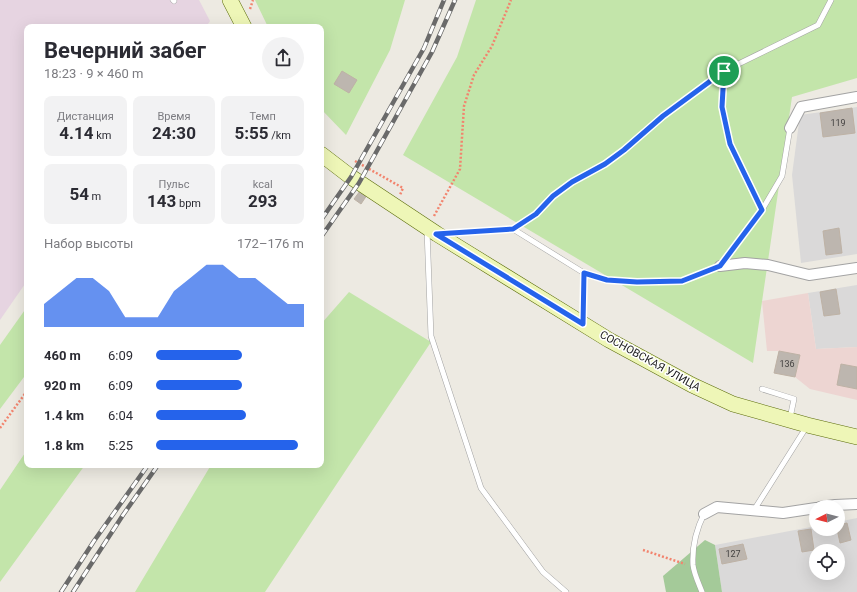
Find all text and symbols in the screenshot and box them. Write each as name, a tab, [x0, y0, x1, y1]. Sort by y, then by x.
button: share	[262, 37, 304, 79]
text: Вечерний забег	[44, 38, 206, 63]
pin	[707, 54, 741, 88]
icon: arrive	[713, 60, 735, 82]
text: 18:23 · 9 × 460 m	[44, 66, 143, 81]
text: Дистанция	[57, 110, 114, 123]
text: Время	[157, 110, 191, 123]
text: Темп	[249, 110, 276, 123]
house number: 119	[830, 118, 846, 128]
text: 4.14	[59, 123, 93, 143]
text: 24:30	[152, 123, 196, 143]
text: 5:55	[234, 123, 268, 143]
text: km	[93, 129, 111, 142]
text: /km	[268, 129, 291, 142]
text: Пульс	[159, 178, 189, 191]
text: kcal	[253, 178, 273, 191]
text: 54	[69, 184, 89, 204]
text: m	[89, 190, 101, 203]
text: 143	[147, 191, 176, 211]
text: 293	[248, 191, 277, 211]
text: bpm	[176, 197, 201, 210]
text: Набор высоты	[44, 236, 133, 251]
text: 172–176 m	[237, 236, 304, 251]
street label: СОСНОВСКАЯ УЛИЦА	[597, 328, 703, 394]
text: 460 m	[44, 348, 81, 363]
text: 6:09	[108, 348, 133, 363]
house number: 136	[779, 359, 795, 369]
text: 920 m	[44, 378, 81, 393]
text: 6:09	[108, 378, 133, 393]
text: 1.4 km	[44, 408, 84, 423]
text: 6:04	[108, 408, 133, 423]
text: 1.8 km	[44, 438, 84, 453]
text: 5:25	[108, 438, 133, 453]
north arrow	[809, 500, 845, 536]
map controls	[809, 500, 845, 580]
button: locate	[809, 544, 845, 580]
house number: 127	[725, 549, 741, 559]

